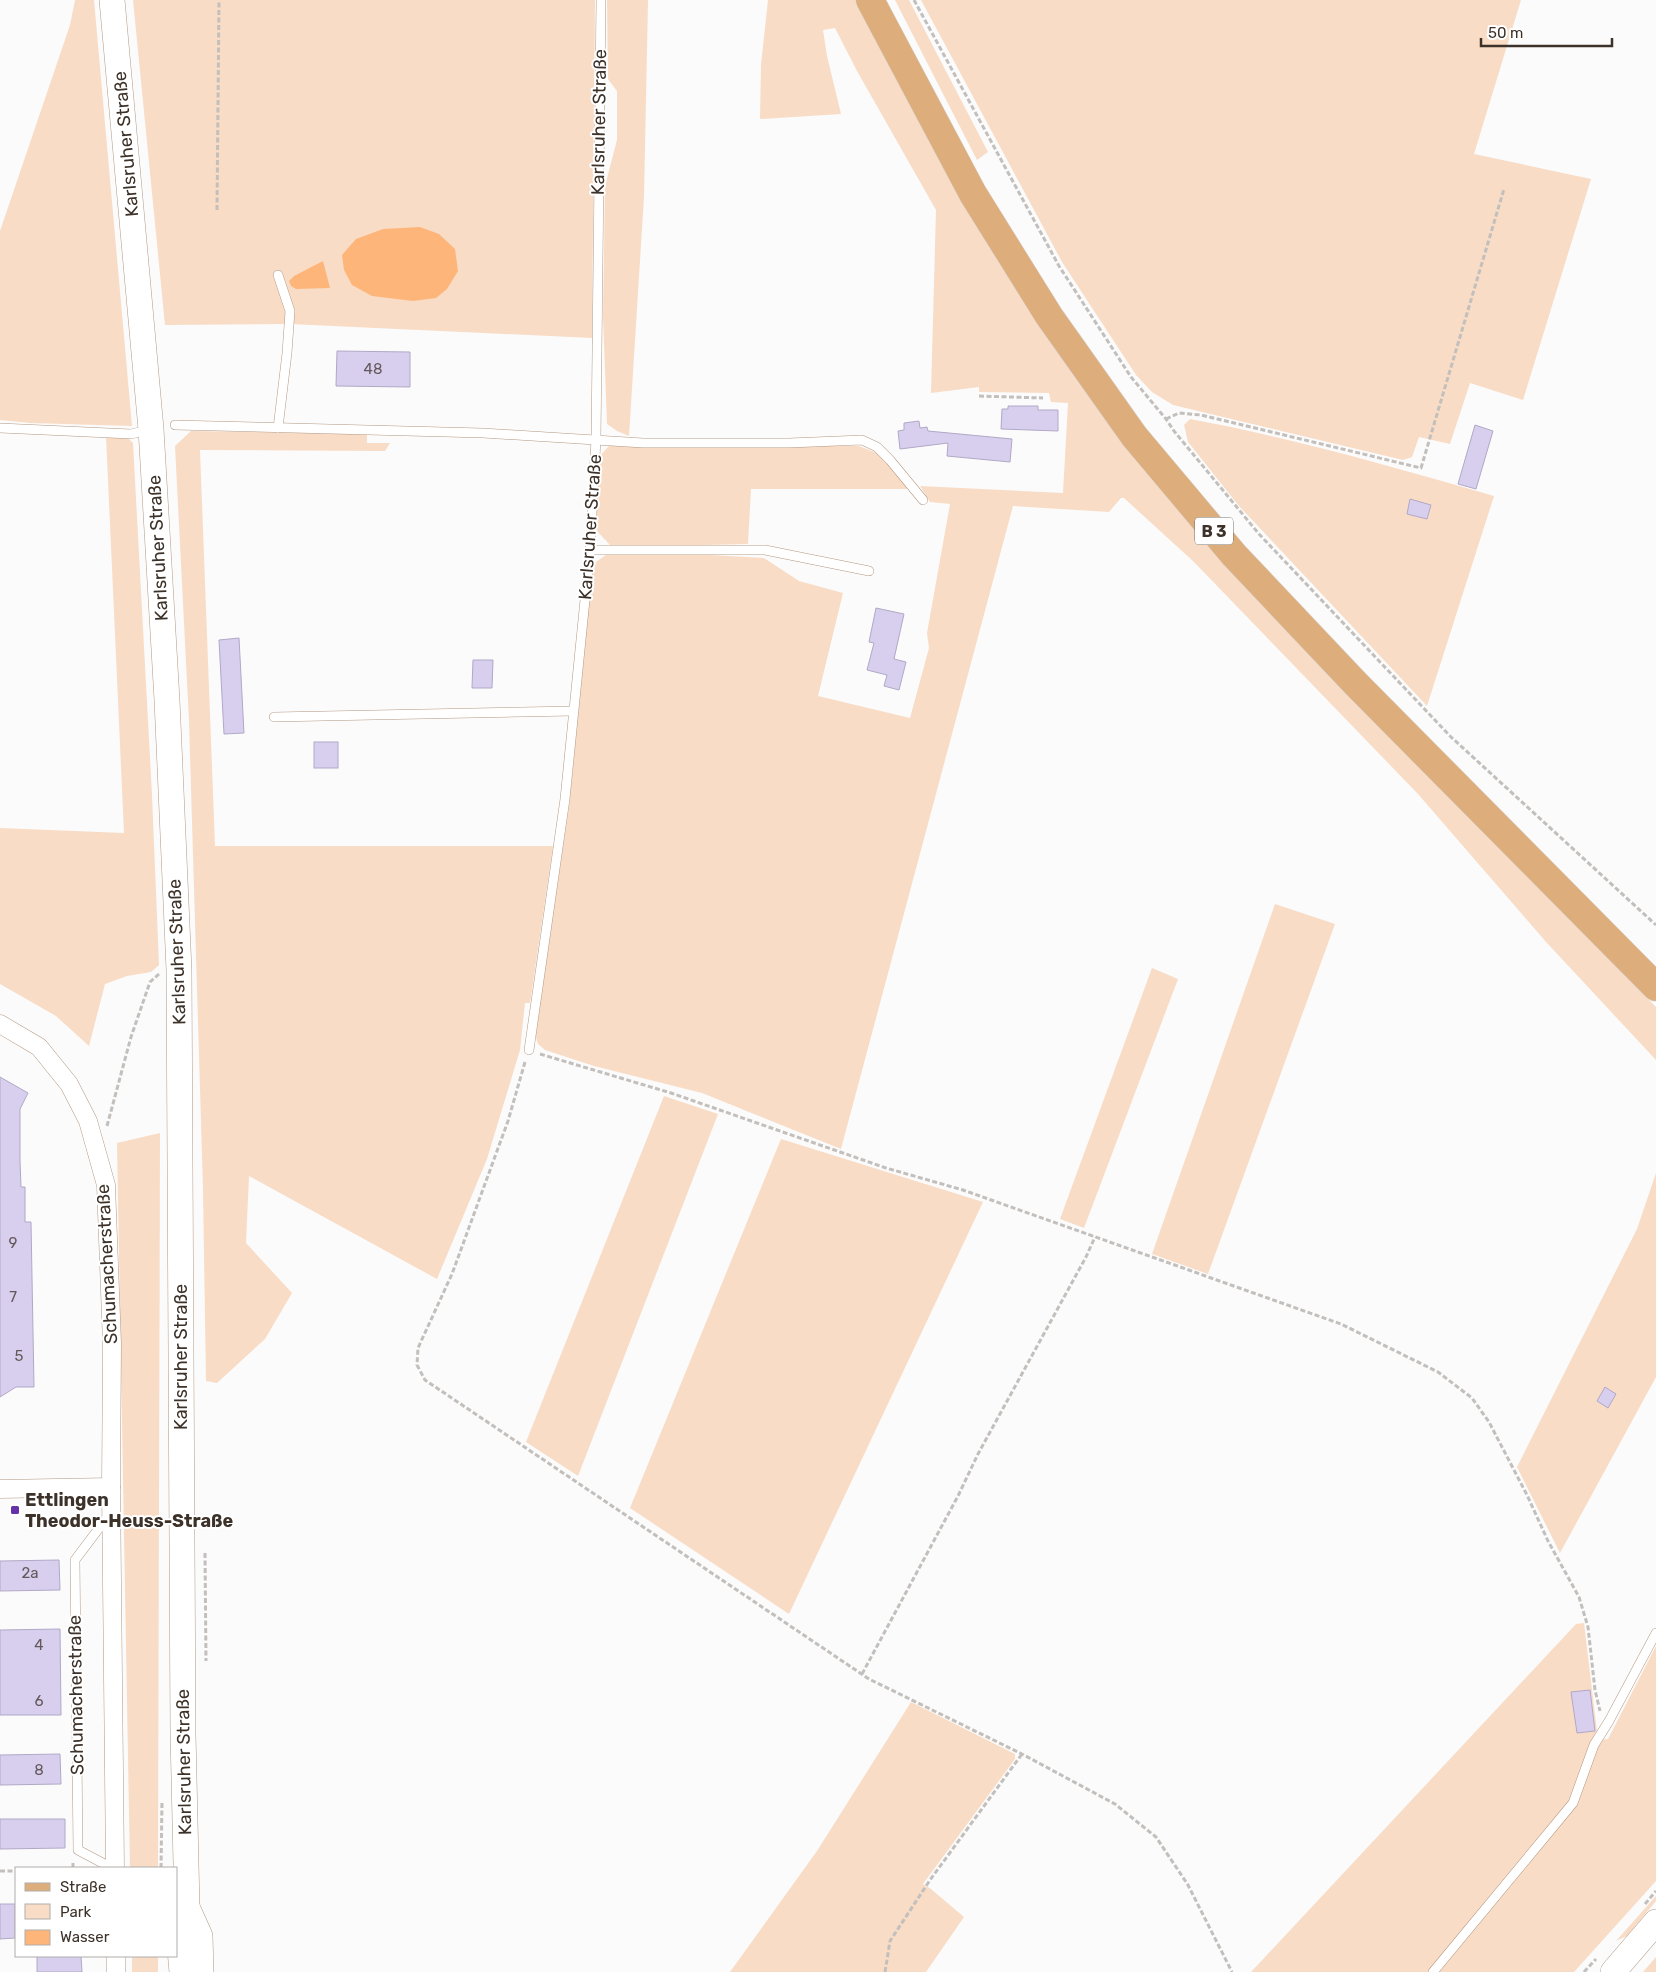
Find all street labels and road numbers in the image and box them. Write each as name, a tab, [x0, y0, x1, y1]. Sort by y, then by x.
street label: Karlsruher Straße	[587, 49, 611, 195]
street label: Karlsruher Straße	[109, 70, 143, 218]
street label: Karlsruher Straße	[574, 453, 606, 601]
street label: Karlsruher Straße	[143, 474, 173, 622]
road number: B 3	[1195, 518, 1233, 544]
street label: Karlsruher Straße	[163, 879, 191, 1025]
street label: Schumacherstraße	[92, 1183, 122, 1345]
street label: Karlsruher Straße	[170, 1284, 192, 1430]
street label: Schumacherstraße	[64, 1615, 88, 1775]
street label: Karlsruher Straße	[172, 1689, 196, 1835]

